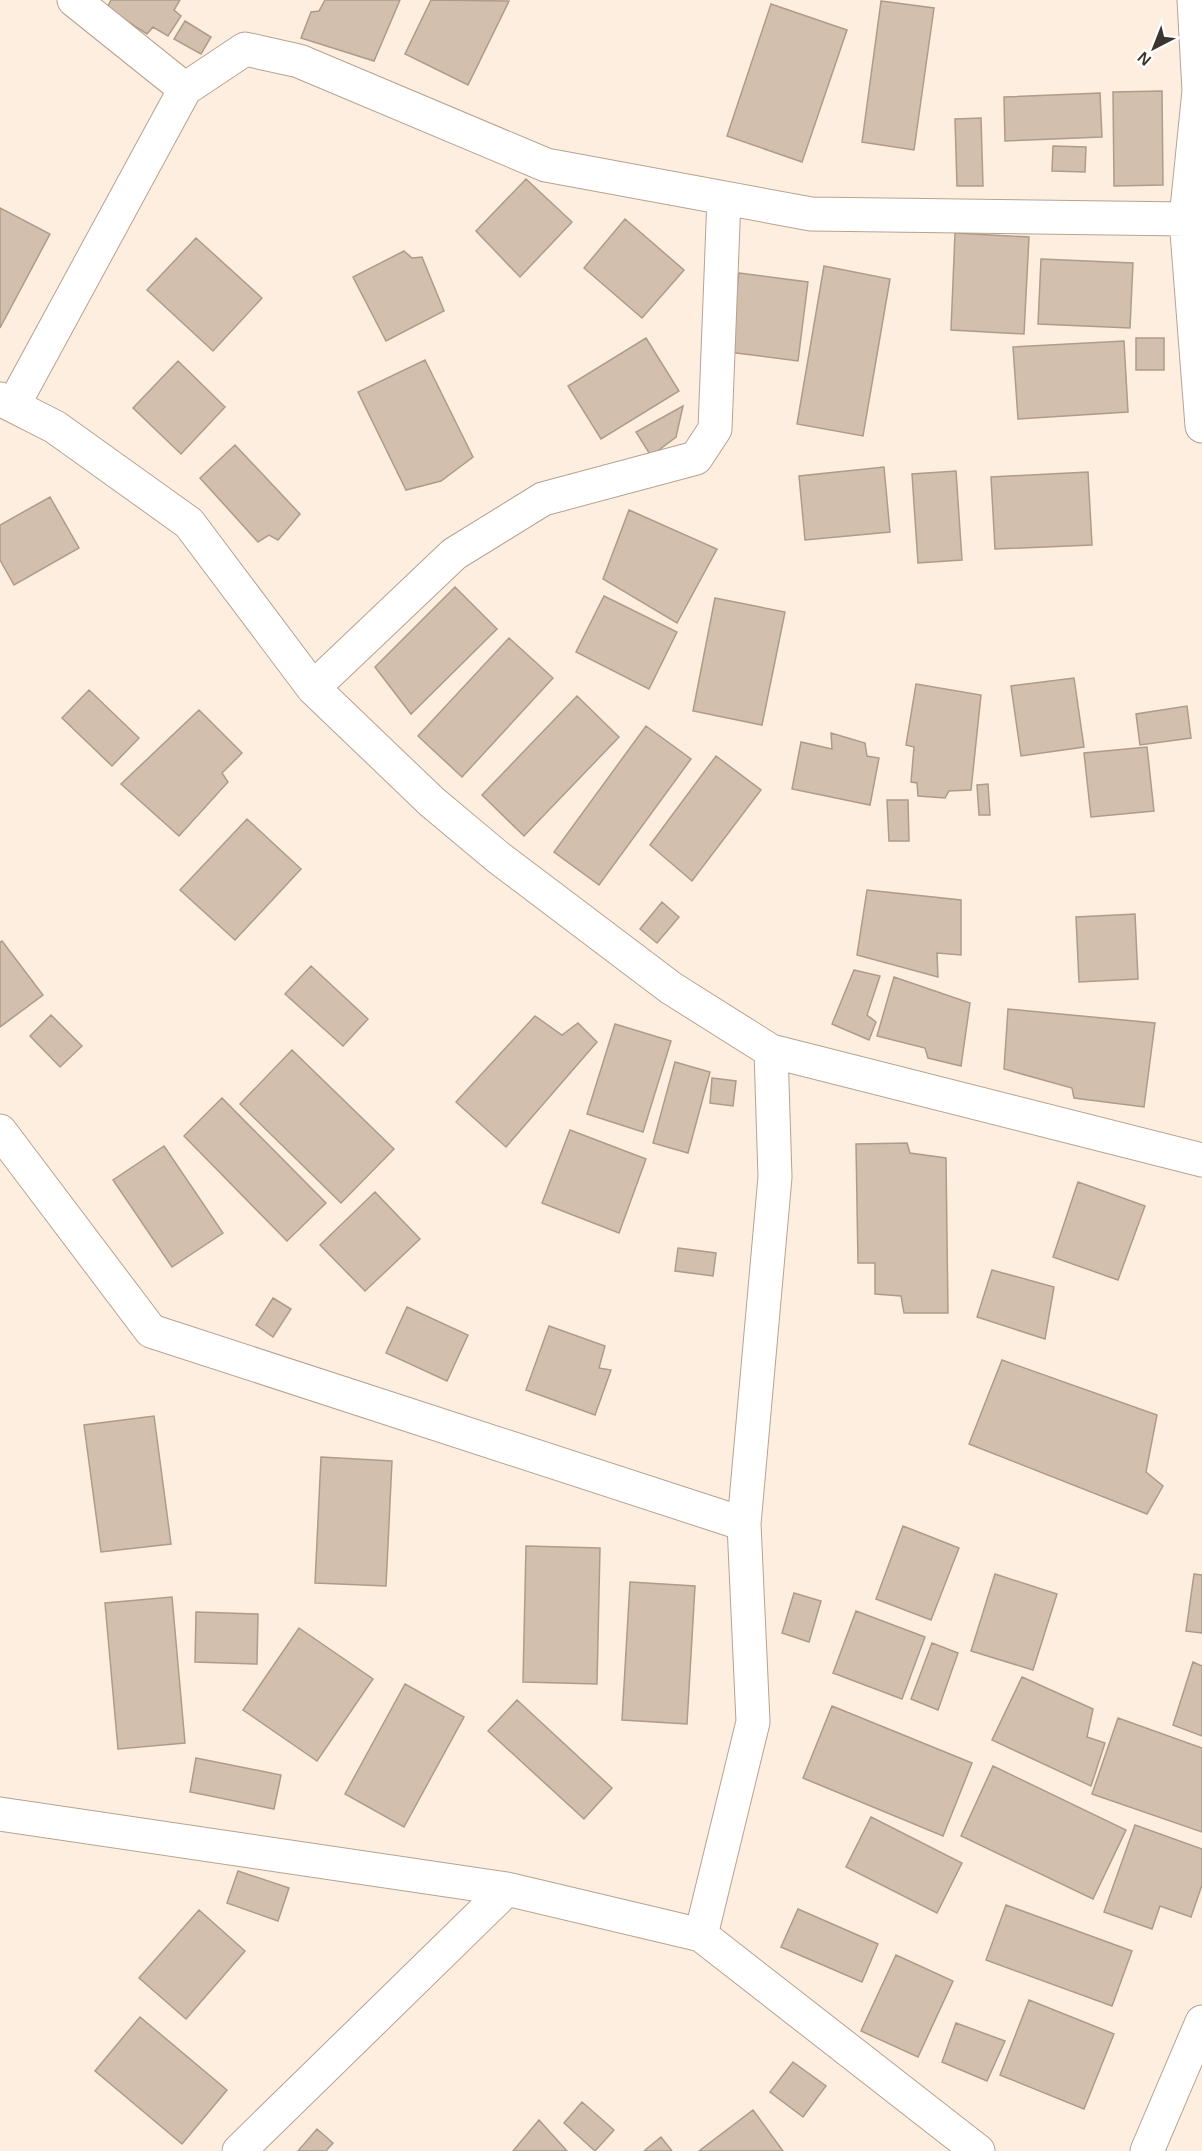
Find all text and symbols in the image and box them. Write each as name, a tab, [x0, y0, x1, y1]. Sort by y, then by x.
north arrow	[1124, 18, 1184, 78]
text: N	[1134, 49, 1154, 69]

